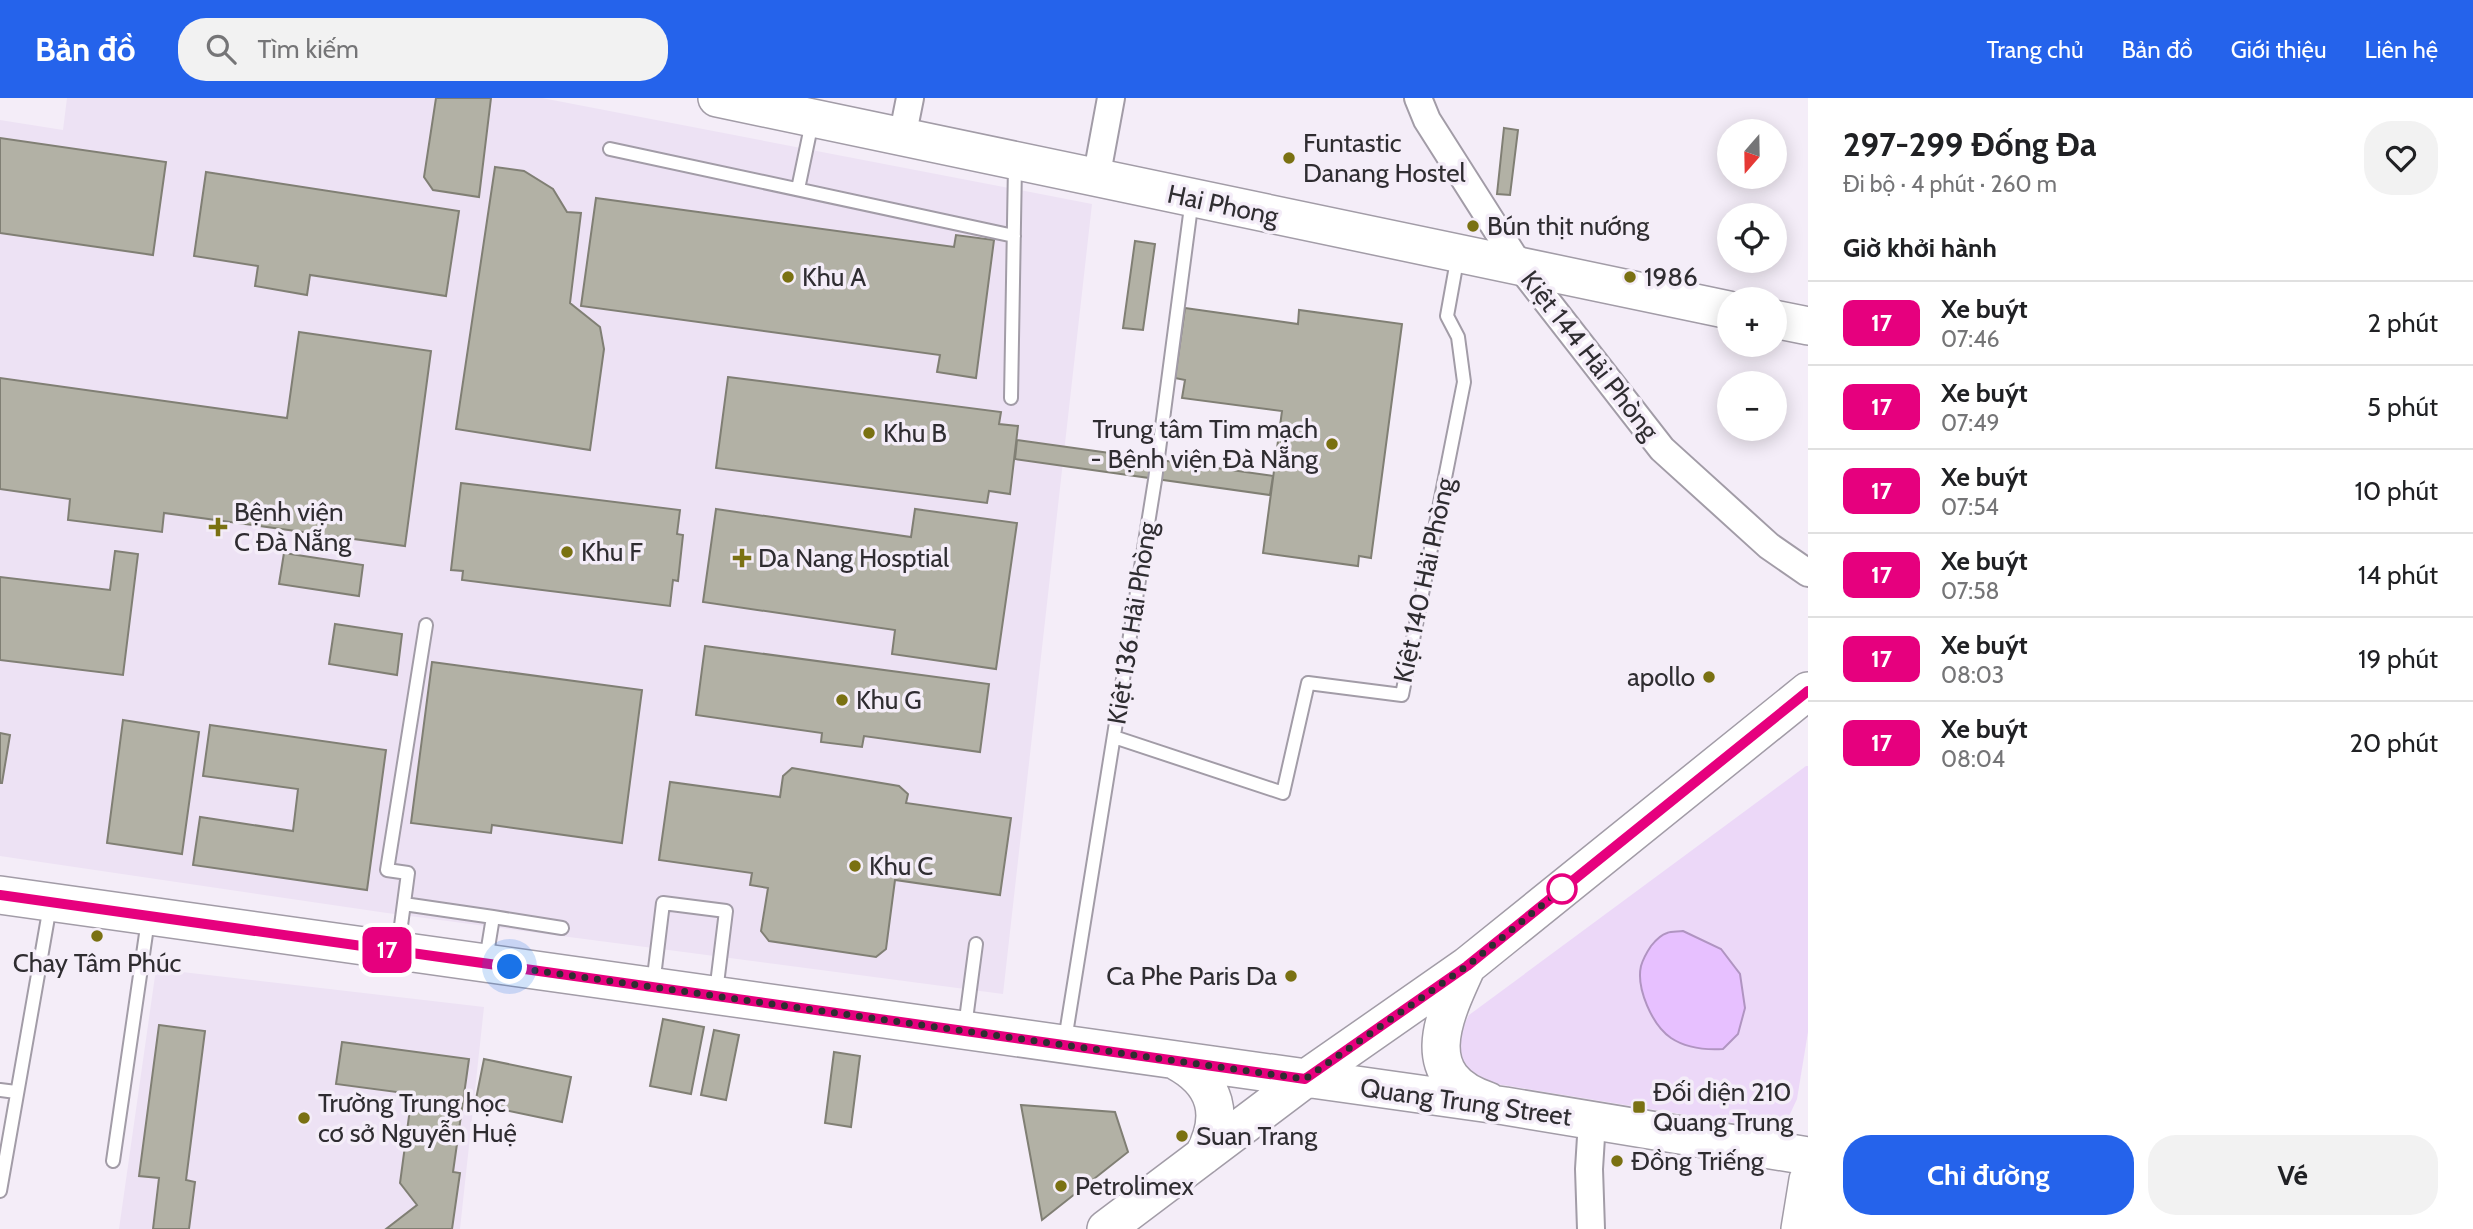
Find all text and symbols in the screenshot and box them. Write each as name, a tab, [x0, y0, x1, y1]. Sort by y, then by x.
search box	[178, 18, 668, 81]
text: Bản đồ	[35, 29, 136, 69]
icon: search	[202, 30, 240, 68]
text: Tìm kiếm	[258, 33, 359, 65]
text: Trang chủ	[1987, 35, 2083, 64]
text: Bản đồ	[2121, 35, 2193, 64]
text: Giới thiệu	[2231, 35, 2326, 64]
text: Liên hệ	[2364, 35, 2438, 64]
north arrow	[1717, 119, 1787, 189]
map controls	[1717, 119, 1787, 441]
button: heart	[2364, 121, 2438, 195]
text: 297-299 Đống Đa	[1843, 124, 2096, 164]
place label: Funtastic Danang Hostel	[1303, 127, 1466, 189]
marker: Funtastic Danang Hostel	[1281, 150, 1297, 166]
text: Đi bộ · 4 phút · 260 m	[1843, 170, 2057, 198]
street label: Hai Phong	[1165, 178, 1282, 233]
button: locate	[1717, 203, 1787, 273]
place label: Bún thịt nướng	[1487, 210, 1650, 242]
marker: Bún thịt nướng	[1465, 218, 1481, 234]
text: Giờ khởi hành	[1843, 232, 1997, 264]
place label: Khu A	[802, 261, 866, 293]
place label: 1986	[1644, 261, 1698, 293]
street label: Kiệt 144 Hải Phòng	[1514, 264, 1667, 447]
marker: Khu A	[780, 269, 796, 285]
marker: 1986	[1622, 269, 1638, 285]
button: +	[1717, 287, 1787, 357]
text: Xe buýt	[1941, 293, 2028, 325]
text: 2 phút	[2368, 307, 2438, 339]
text: 17	[1871, 308, 1892, 337]
text: 07:46	[1941, 325, 2000, 353]
button: −	[1717, 371, 1787, 441]
text: Xe buýt	[1941, 377, 2028, 409]
text: 5 phút	[2367, 391, 2438, 423]
text: 17	[1871, 392, 1892, 421]
text: 07:49	[1941, 409, 2000, 437]
place label: Trung tâm Tim mạch - Bệnh viện Đà Nẵng	[1091, 413, 1319, 475]
place label: Khu B	[883, 417, 947, 449]
marker: Khu B	[861, 425, 877, 441]
marker: Trung tâm Tim mạch - Bệnh viện Đà Nẵng	[1324, 436, 1340, 452]
text: Xe buýt	[1941, 461, 2028, 493]
street label: Kiệt 140 Hải Phòng	[1387, 474, 1462, 685]
text: 10 phút	[2355, 475, 2438, 507]
text: 17	[1871, 476, 1892, 505]
text: 07:54	[1941, 493, 1999, 521]
place label: Bệnh viện C Đà Nẵng	[234, 496, 352, 558]
marker: Bệnh viện C Đà Nẵng	[208, 517, 228, 537]
street label: Kiệt 136 Hải Phòng	[1100, 518, 1164, 726]
place label: Khu F	[581, 536, 643, 568]
place label: Da Nang Hosptial	[758, 542, 949, 574]
marker: Khu F	[559, 544, 575, 560]
text: Xe buýt	[1941, 545, 2028, 577]
marker: Da Nang Hosptial	[732, 548, 752, 568]
text: 14 phút	[2358, 559, 2438, 591]
text: 17	[1871, 560, 1892, 589]
text: 07:58	[1941, 577, 2000, 605]
text: Xe buýt	[1941, 629, 2028, 661]
text: 19 phút	[2358, 643, 2438, 675]
text: 17	[1871, 644, 1892, 673]
place label: apollo	[1627, 661, 1695, 693]
text: 08:03	[1941, 661, 2004, 689]
marker: apollo	[1701, 669, 1717, 685]
place label: Khu G	[856, 684, 922, 716]
marker: Khu G	[834, 692, 850, 708]
text: Xe buýt	[1941, 713, 2028, 745]
text: 20 phút	[2349, 727, 2438, 759]
text: 17	[1871, 728, 1892, 757]
text: 08:04	[1941, 745, 2005, 773]
place label: Khu C	[869, 850, 933, 882]
marker: Khu C	[847, 858, 863, 874]
unlabelled marker	[1547, 874, 1577, 904]
line badge: 17	[356, 927, 418, 973]
marker: Chay Tâm Phúc	[89, 928, 105, 944]
text: 17	[376, 935, 398, 964]
place label: Chay Tâm Phúc	[13, 947, 182, 979]
your location	[492, 949, 527, 984]
place label: Ca Phe Paris Da	[1106, 960, 1278, 992]
marker: Ca Phe Paris Da	[1283, 968, 1299, 984]
street label: Quang Trung Street	[1358, 1071, 1574, 1133]
place label: Đối diện 210 Quang Trung	[1653, 1076, 1794, 1138]
place label: Trường Trung học cơ sở Nguyễn Huệ	[318, 1087, 517, 1149]
marker: Đối diện 210 Quang Trung	[1631, 1099, 1647, 1115]
marker: Trường Trung học cơ sở Nguyễn Huệ	[296, 1110, 312, 1126]
place label: Suan Trang	[1196, 1120, 1318, 1152]
marker: Suan Trang	[1174, 1128, 1190, 1144]
button: Chỉ đường	[1843, 1135, 2134, 1215]
button: Vé	[2148, 1135, 2438, 1215]
place label: Đồng Triếng	[1631, 1145, 1765, 1177]
marker: Đồng Triếng	[1609, 1153, 1625, 1169]
place label: Petrolimex	[1075, 1170, 1194, 1202]
marker: Petrolimex	[1053, 1178, 1069, 1194]

